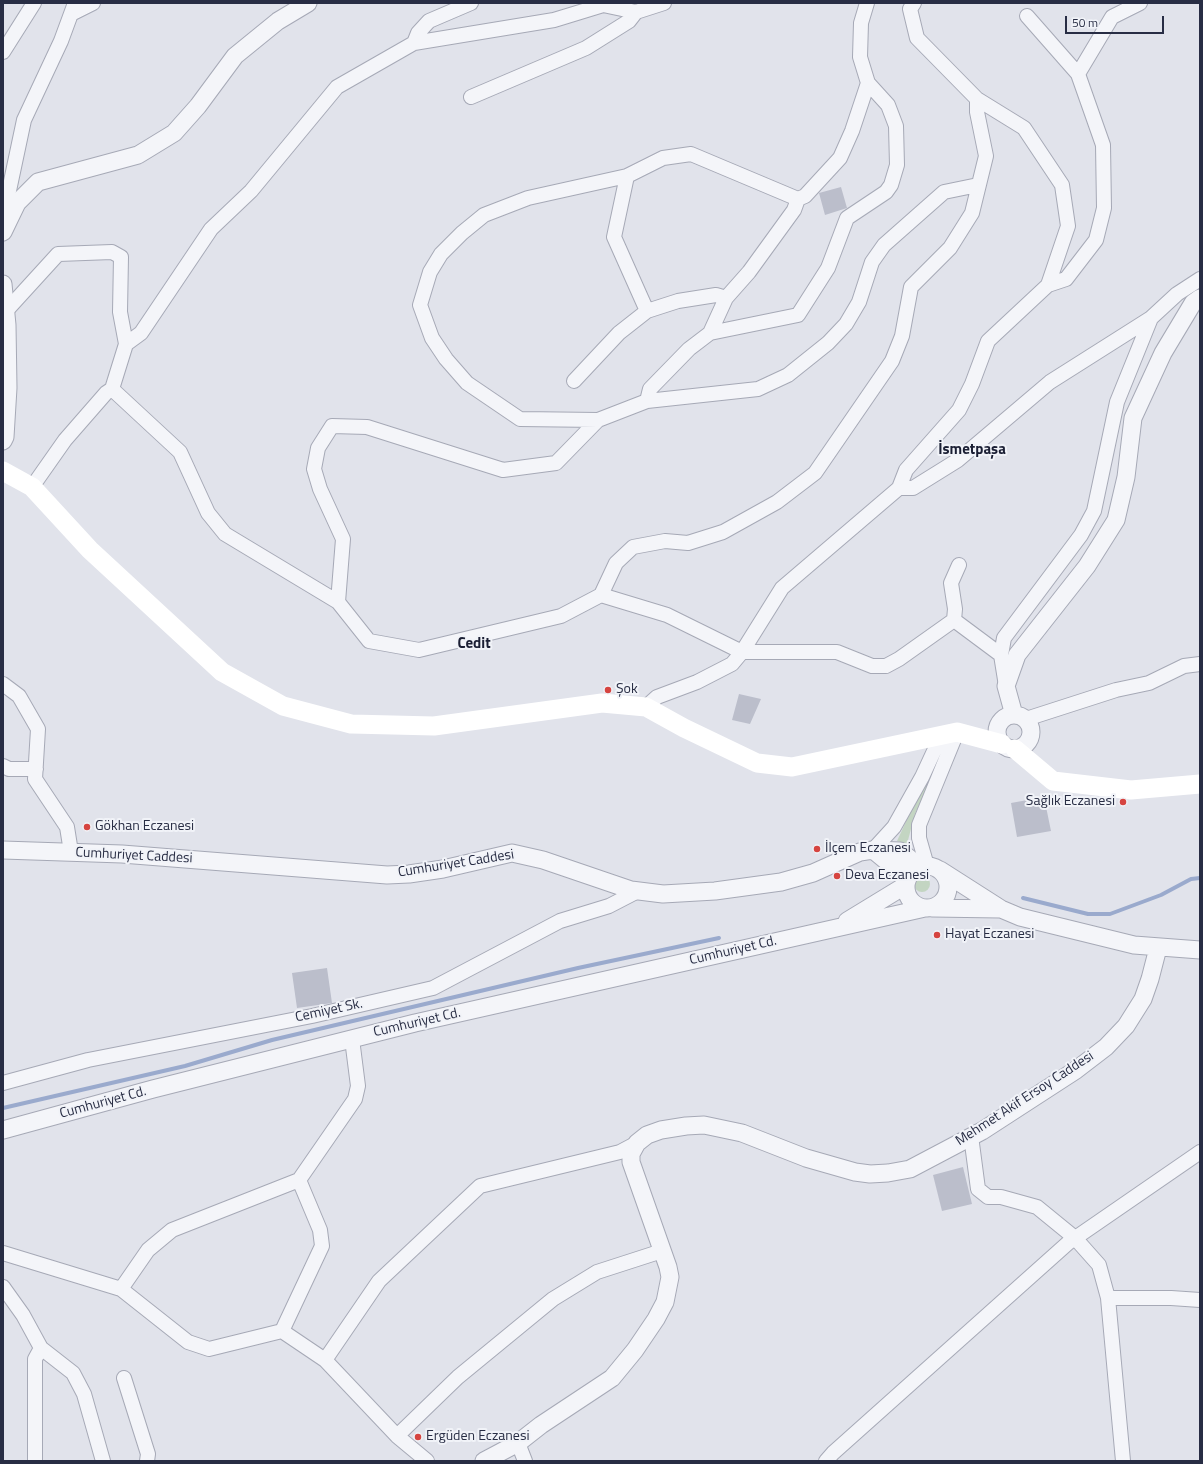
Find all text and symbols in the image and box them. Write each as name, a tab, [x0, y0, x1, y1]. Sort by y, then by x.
scale bar	[1067, 8, 1166, 34]
text: 50 m	[1072, 13, 1098, 32]
district label: İsmetpaşa	[938, 441, 1006, 459]
district label: Cedit	[457, 635, 491, 653]
place label: Şok	[616, 682, 638, 698]
marker: Şok	[603, 685, 613, 695]
place label: Sağlık Eczanesi	[1026, 794, 1115, 810]
marker: Sağlık Eczanesi	[1118, 797, 1128, 807]
place label: Gökhan Eczanesi	[95, 819, 194, 835]
marker: Gökhan Eczanesi	[82, 822, 92, 832]
place label: İlçem Eczanesi	[825, 841, 911, 857]
marker: İlçem Eczanesi	[812, 844, 822, 854]
street label: Cumhuriyet Caddesi	[75, 845, 193, 867]
street label: Cumhuriyet Caddesi	[397, 847, 515, 881]
place label: Deva Eczanesi	[845, 868, 929, 884]
marker: Deva Eczanesi	[832, 871, 842, 881]
place label: Hayat Eczanesi	[945, 927, 1034, 943]
marker: Hayat Eczanesi	[932, 930, 942, 940]
street label: Cumhuriyet Cd.	[688, 933, 778, 969]
street label: Cemiyet Sk.	[294, 996, 364, 1026]
street label: Cumhuriyet Cd.	[372, 1005, 462, 1041]
street label: Mehmet Akif Ersoy Caddesi	[953, 1048, 1097, 1150]
street label: Cumhuriyet Cd.	[58, 1083, 148, 1123]
place label: Ergüden Eczanesi	[426, 1429, 529, 1445]
marker: Ergüden Eczanesi	[413, 1432, 423, 1442]

